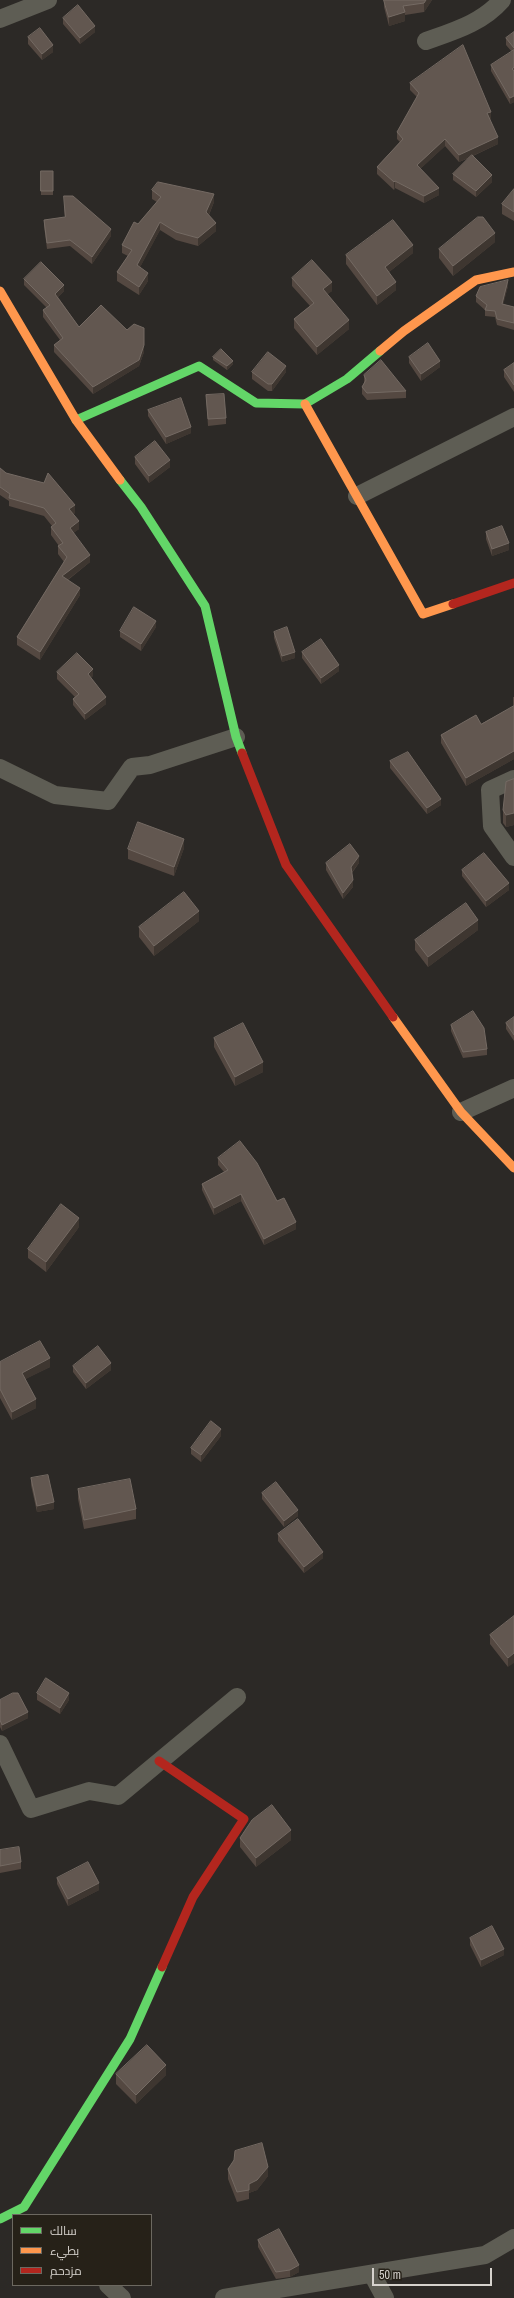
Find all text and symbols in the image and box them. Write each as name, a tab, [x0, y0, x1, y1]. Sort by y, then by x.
legend	[12, 2214, 152, 2286]
text: سالك	[50, 2223, 77, 2239]
text: بطيء	[50, 2243, 79, 2259]
scale bar	[374, 2260, 494, 2286]
text: مزدحم	[50, 2263, 82, 2279]
text: 50 m	[379, 2267, 401, 2283]

